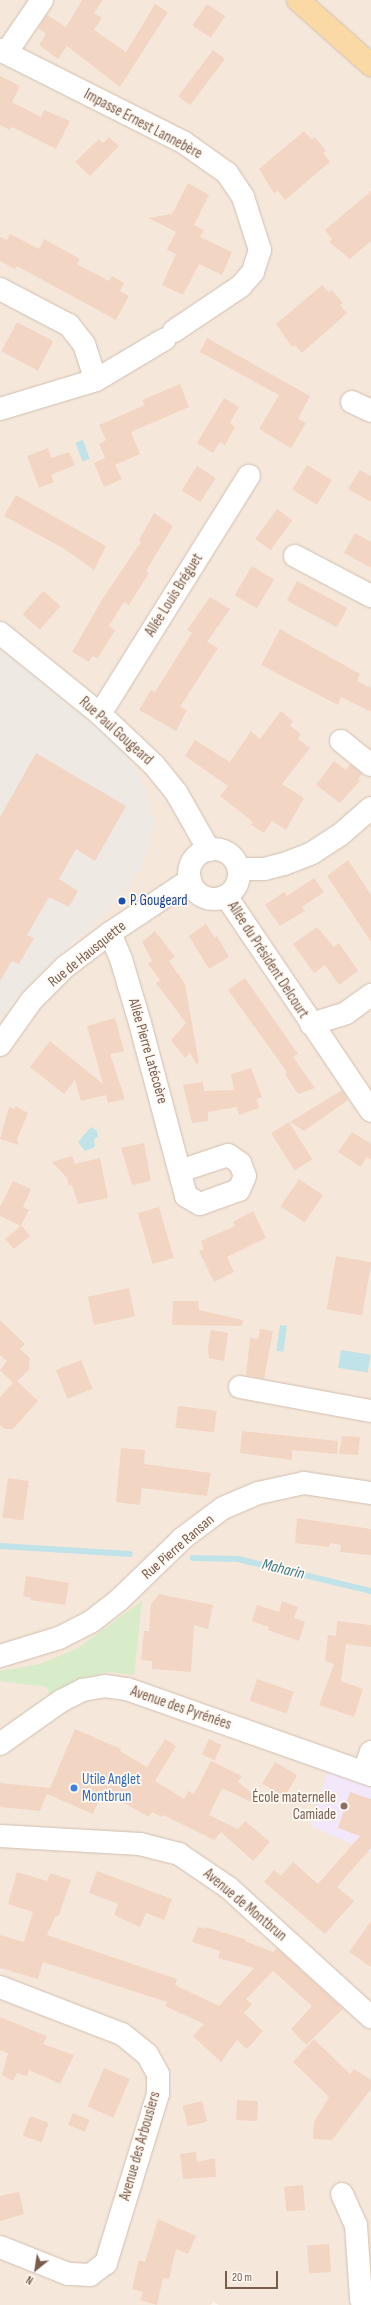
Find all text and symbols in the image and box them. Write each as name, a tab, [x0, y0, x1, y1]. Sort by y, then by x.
street label: Impasse Ernest Lannebère	[81, 85, 205, 163]
street label: Allée Louis Bréguet	[141, 550, 207, 640]
street label: Rue Paul Gougeard	[75, 693, 157, 769]
place label: P. Gougeard	[130, 892, 188, 910]
marker: P. Gougeard	[117, 896, 127, 906]
street label: Allée du Président Delcourt	[224, 898, 312, 1022]
street label: Rue de Hausquette	[44, 917, 130, 991]
street label: Allée Pierre Latécoère	[124, 996, 172, 1106]
street label: Rue Pierre Ransan	[138, 1511, 218, 1583]
water label: Maharin	[260, 1555, 306, 1585]
street label: Avenue des Pyrénées	[128, 1682, 234, 1734]
place label: Utile Anglet Montbrun	[82, 1770, 140, 1805]
marker: Utile Anglet Montbrun	[69, 1783, 79, 1793]
place label: École maternelle Camiade	[252, 1788, 336, 1823]
marker: École maternelle Camiade	[339, 1801, 349, 1811]
street label: Avenue de Montbrun	[200, 1865, 290, 1945]
street label: Avenue des Arbousiers	[116, 2089, 164, 2203]
north arrow	[16, 2249, 56, 2289]
scale bar	[227, 2263, 280, 2289]
text: 20 m	[232, 2270, 252, 2285]
text: N	[24, 2273, 36, 2287]

